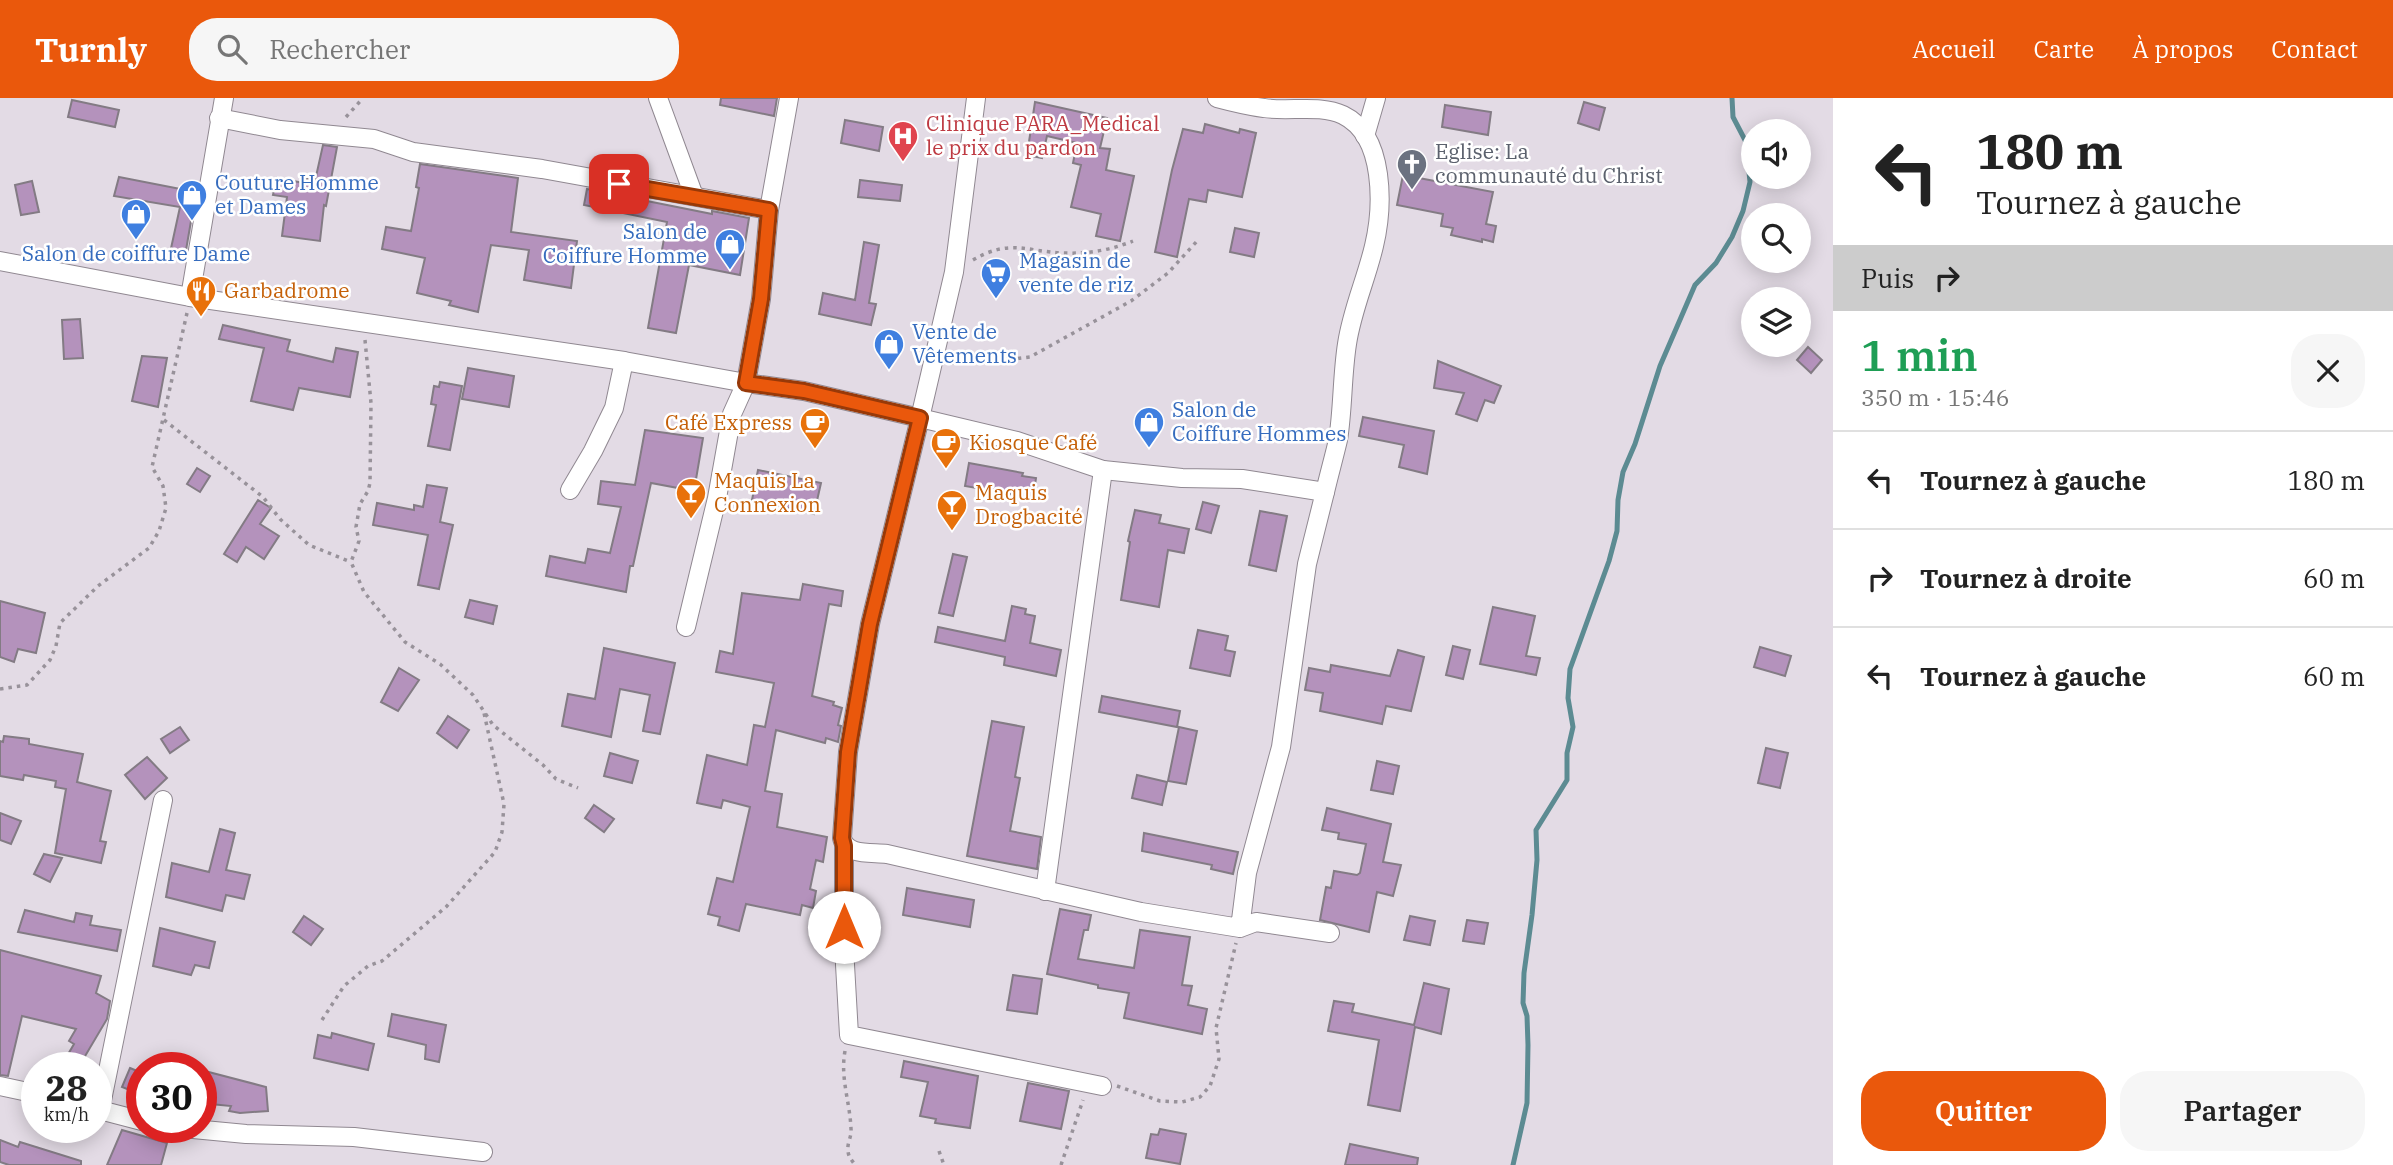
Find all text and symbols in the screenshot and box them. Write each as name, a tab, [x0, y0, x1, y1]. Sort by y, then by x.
search box	[189, 18, 679, 81]
text: Turnly	[35, 28, 147, 71]
icon: search	[213, 30, 251, 68]
text: Rechercher	[269, 32, 410, 66]
text: Accueil	[1912, 33, 1996, 65]
text: Carte	[2034, 33, 2094, 65]
text: À propos	[2132, 33, 2233, 65]
text: Contact	[2271, 33, 2358, 65]
place label: Clinique PARA_Medical le prix du pardon	[926, 109, 1159, 161]
hospital icon: Clinique PARA_Medical le prix du pardon	[886, 119, 920, 163]
map controls	[1741, 119, 1811, 357]
button: sound	[1741, 119, 1811, 189]
text: 180 m	[1976, 119, 2123, 182]
icon: left	[1861, 126, 1952, 217]
place label: Eglise: La communauté du Christ	[1435, 137, 1663, 189]
church icon: Eglise: La communauté du Christ	[1395, 147, 1429, 191]
pin	[589, 154, 649, 214]
icon: arrive	[600, 165, 638, 203]
place label: Couture Homme et Dames	[215, 168, 379, 220]
shop icon: Couture Homme et Dames	[175, 178, 209, 222]
text: Tournez à gauche	[1976, 181, 2242, 223]
shop icon: Salon de coiffure Dame	[119, 197, 153, 241]
button: search	[1741, 203, 1811, 273]
place label: Salon de Coiffure Homme	[543, 217, 707, 269]
shop icon: Salon de Coiffure Homme	[713, 227, 747, 271]
place label: Salon de coiffure Dame	[22, 239, 250, 267]
place label: Magasin de vente de riz	[1019, 246, 1134, 298]
supermarket icon: Magasin de vente de riz	[979, 256, 1013, 300]
icon: right	[1928, 259, 1966, 297]
text: Puis	[1861, 261, 1914, 295]
restaurant icon: Garbadrome	[184, 274, 218, 318]
place label: Garbadrome	[224, 276, 350, 304]
button: layers	[1741, 287, 1811, 357]
place label: Vente de Vêtements	[912, 317, 1017, 369]
shop icon: Vente de Vêtements	[872, 327, 906, 371]
text: 1 min	[1861, 328, 1978, 383]
button: close	[2291, 334, 2365, 408]
text: 350 m · 15:46	[1861, 382, 2010, 412]
place label: Salon de Coiffure Hommes	[1172, 395, 1347, 447]
shop icon: Salon de Coiffure Hommes	[1132, 405, 1166, 449]
cafe icon: Café Express	[798, 406, 832, 450]
place label: Café Express	[665, 408, 792, 436]
cafe icon: Kiosque Café	[929, 426, 963, 470]
place label: Kiosque Café	[969, 428, 1097, 456]
icon: left	[1861, 461, 1899, 499]
text: Tournez à gauche	[1920, 463, 2146, 497]
text: 180 m	[2287, 463, 2365, 497]
place label: Maquis La Connexion	[714, 466, 821, 518]
bar icon: Maquis La Connexion	[674, 476, 708, 520]
place label: Maquis Drogbacité	[975, 478, 1083, 530]
bar icon: Maquis Drogbacité	[935, 488, 969, 532]
icon: right	[1861, 559, 1899, 597]
text: Tournez à droite	[1920, 561, 2132, 595]
text: 60 m	[2303, 561, 2365, 595]
icon: left	[1861, 657, 1899, 695]
text: Tournez à gauche	[1920, 659, 2146, 693]
text: 60 m	[2303, 659, 2365, 693]
position arrow	[807, 890, 881, 964]
speed limit sign: 30	[126, 1052, 217, 1143]
text: 28	[45, 1065, 88, 1111]
button: Quitter	[1861, 1071, 2106, 1151]
button: Partager	[2120, 1071, 2365, 1151]
text: km/h	[44, 1103, 89, 1126]

